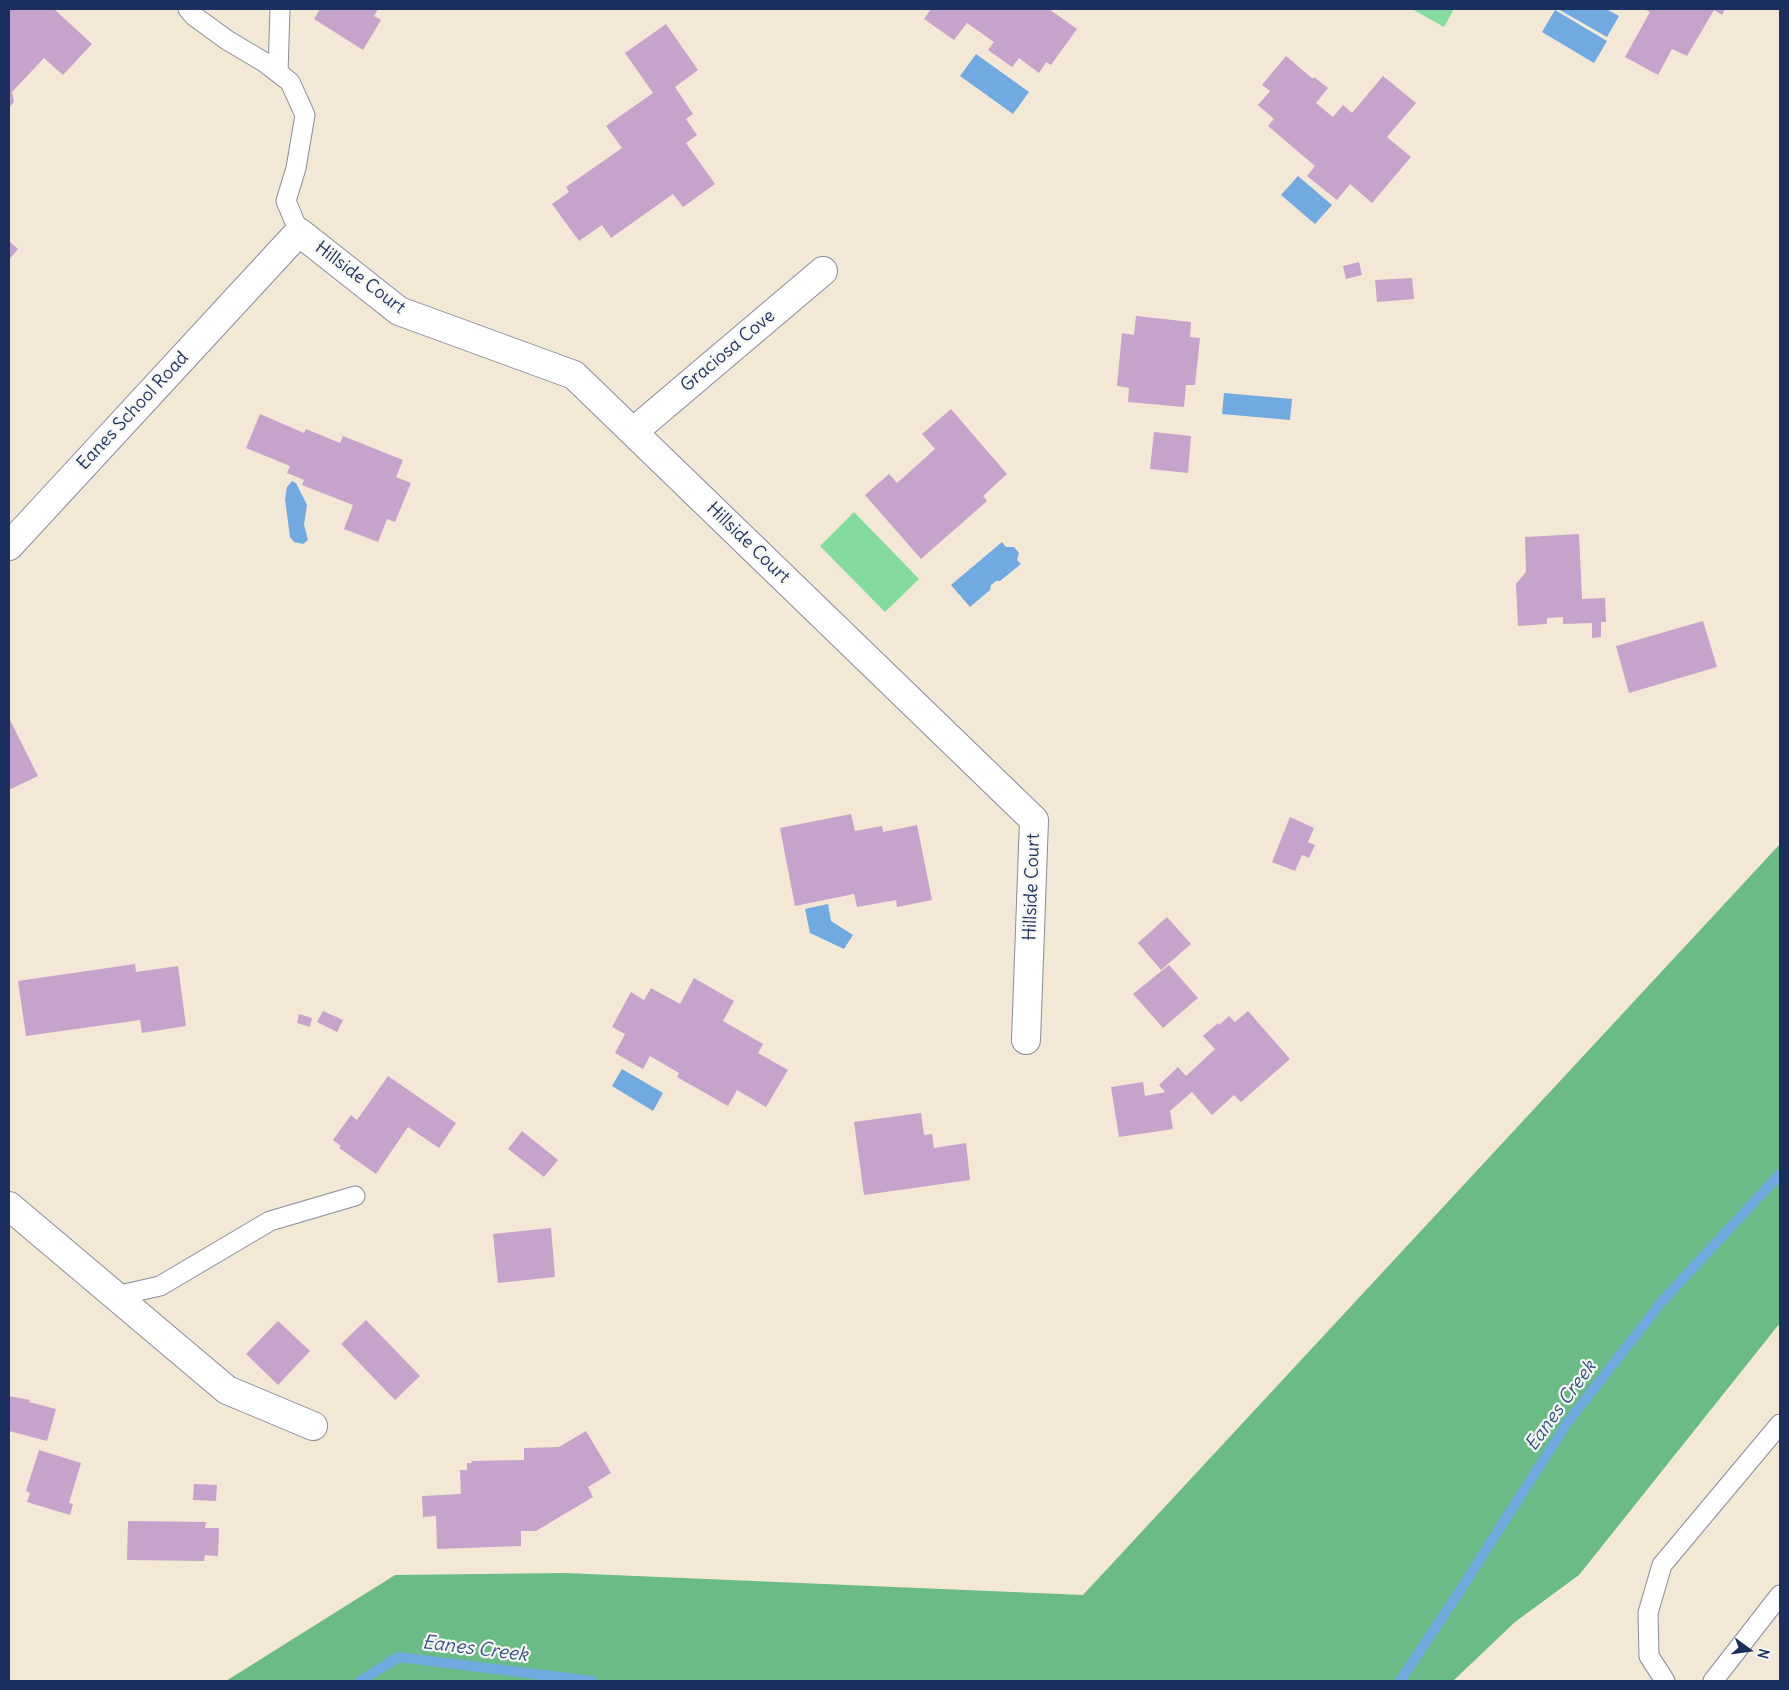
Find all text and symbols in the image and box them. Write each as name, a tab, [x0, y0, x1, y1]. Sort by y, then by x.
street label: Hillside Court	[311, 237, 409, 319]
street label: Graciosa Cove	[676, 305, 780, 397]
street label: Eanes School Road	[73, 348, 193, 474]
street label: Hillside Court	[702, 498, 794, 588]
street label: Hillside Court	[1019, 833, 1045, 941]
water label: Eanes Creek	[1521, 1356, 1601, 1456]
north arrow	[1724, 1625, 1774, 1675]
water label: Eanes Creek	[421, 1631, 529, 1667]
text: N	[1754, 1647, 1773, 1661]

